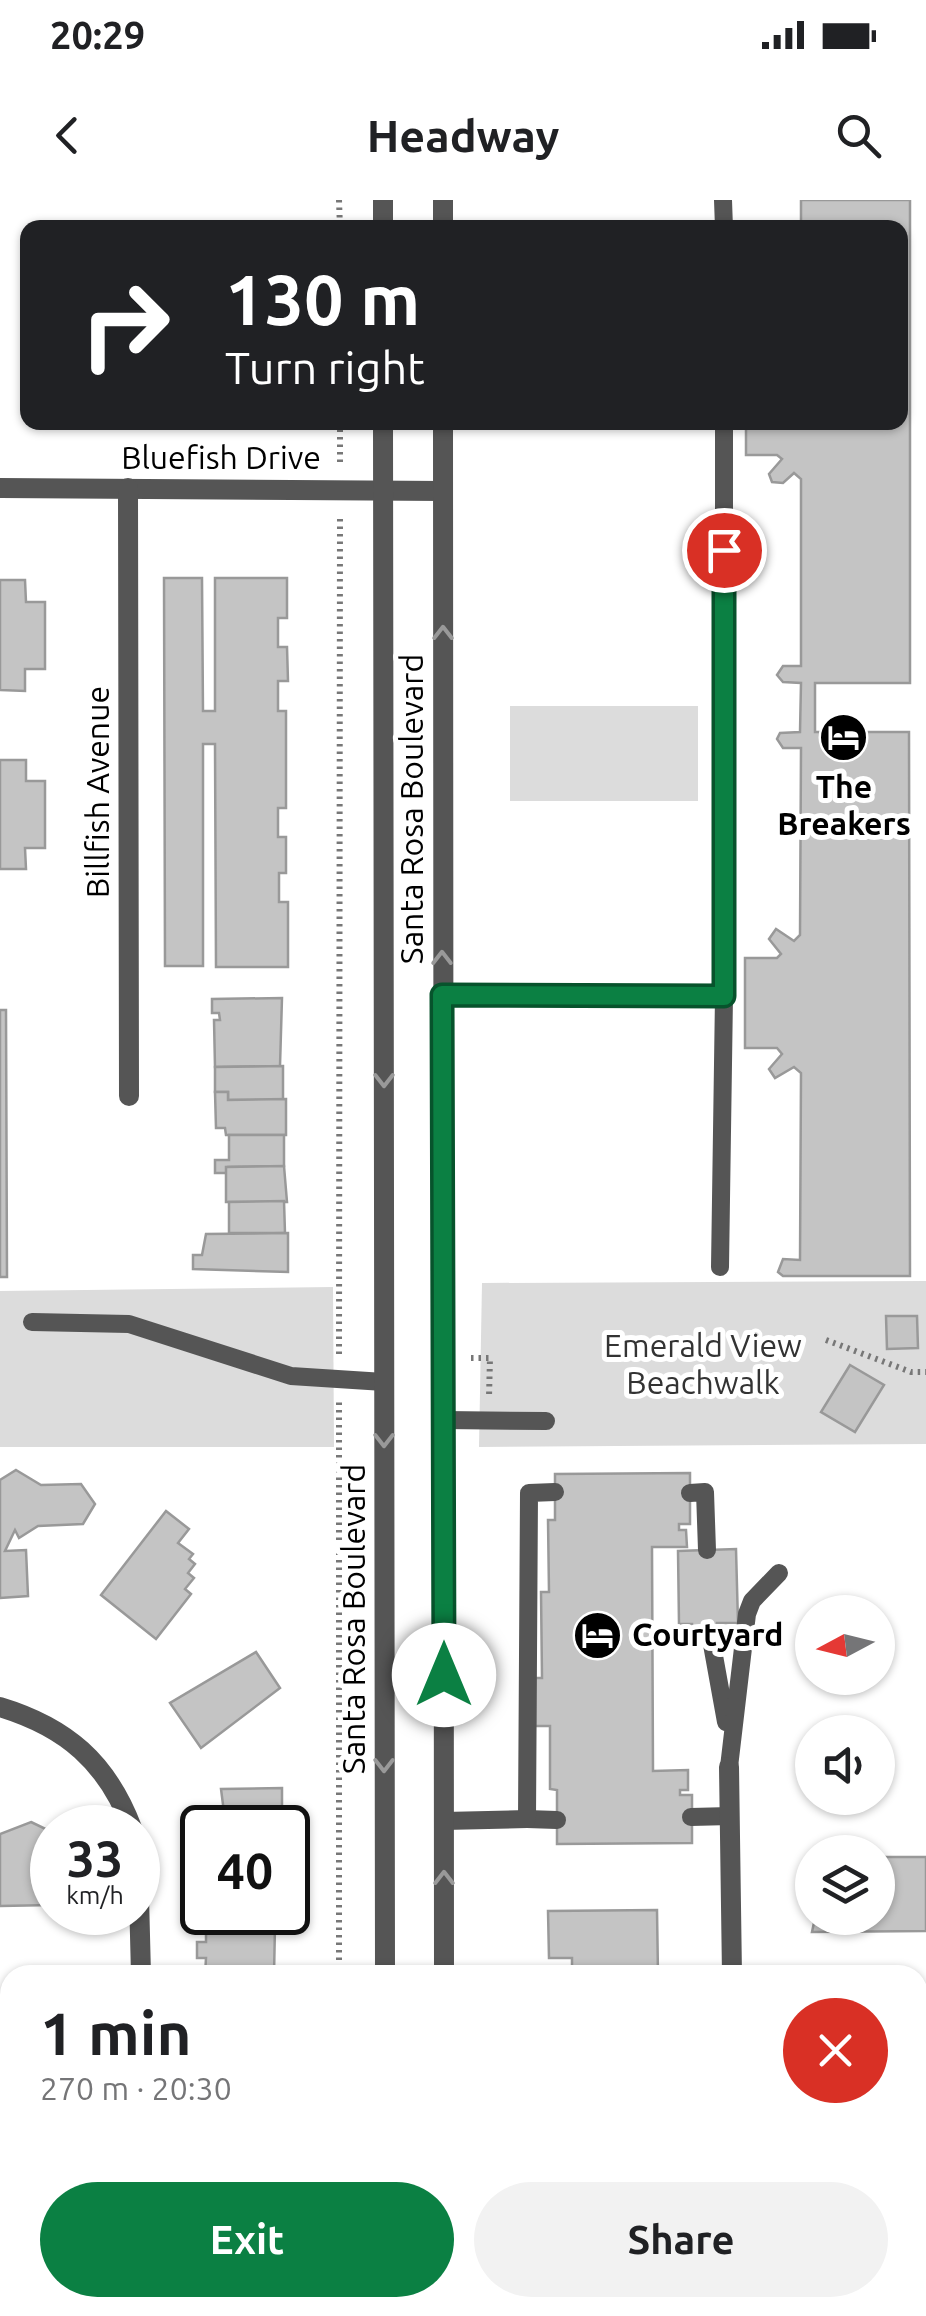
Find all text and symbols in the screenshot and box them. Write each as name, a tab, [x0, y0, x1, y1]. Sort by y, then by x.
text: 20:29	[50, 14, 145, 56]
icon: back	[40, 108, 95, 163]
icon: search	[831, 108, 886, 163]
text: Headway	[367, 110, 559, 161]
icon: right	[60, 260, 190, 390]
text: 130 m	[225, 260, 420, 338]
text: Turn right	[225, 342, 425, 393]
street label: Bluefish Drive	[121, 439, 321, 475]
pin	[682, 508, 767, 593]
icon: arrive	[697, 523, 752, 578]
one-way arrow	[432, 624, 454, 640]
street label: Santa Rosa Boulevard	[393, 654, 429, 964]
street label: Billfish Avenue	[79, 686, 115, 898]
hotel icon: The Breakers	[818, 711, 870, 763]
place label: The Breakers	[777, 768, 911, 841]
one-way arrow	[431, 949, 453, 964]
one-way arrow	[373, 1072, 395, 1088]
park label: Emerald View Beachwalk	[604, 1327, 802, 1400]
one-way arrow	[373, 1432, 395, 1448]
street label: Santa Rosa Boulevard	[335, 1464, 371, 1774]
north arrow	[795, 1595, 895, 1695]
map controls	[795, 1595, 895, 1935]
hotel icon: Courtyard	[571, 1609, 623, 1661]
place label: Courtyard	[632, 1616, 784, 1652]
position arrow	[392, 1623, 496, 1727]
button: sound	[795, 1715, 895, 1815]
one-way arrow	[373, 1758, 395, 1773]
speed limit sign: 40	[180, 1805, 310, 1935]
text: 33	[67, 1830, 123, 1886]
button: layers	[795, 1835, 895, 1935]
one-way arrow	[433, 1869, 455, 1884]
text: km/h	[66, 1881, 124, 1909]
button: close	[783, 1998, 888, 2103]
text: 1 min	[40, 1999, 192, 2066]
text: 270 m · 20:30	[40, 2070, 232, 2106]
button: Exit	[40, 2182, 454, 2297]
button: Share	[474, 2182, 888, 2297]

